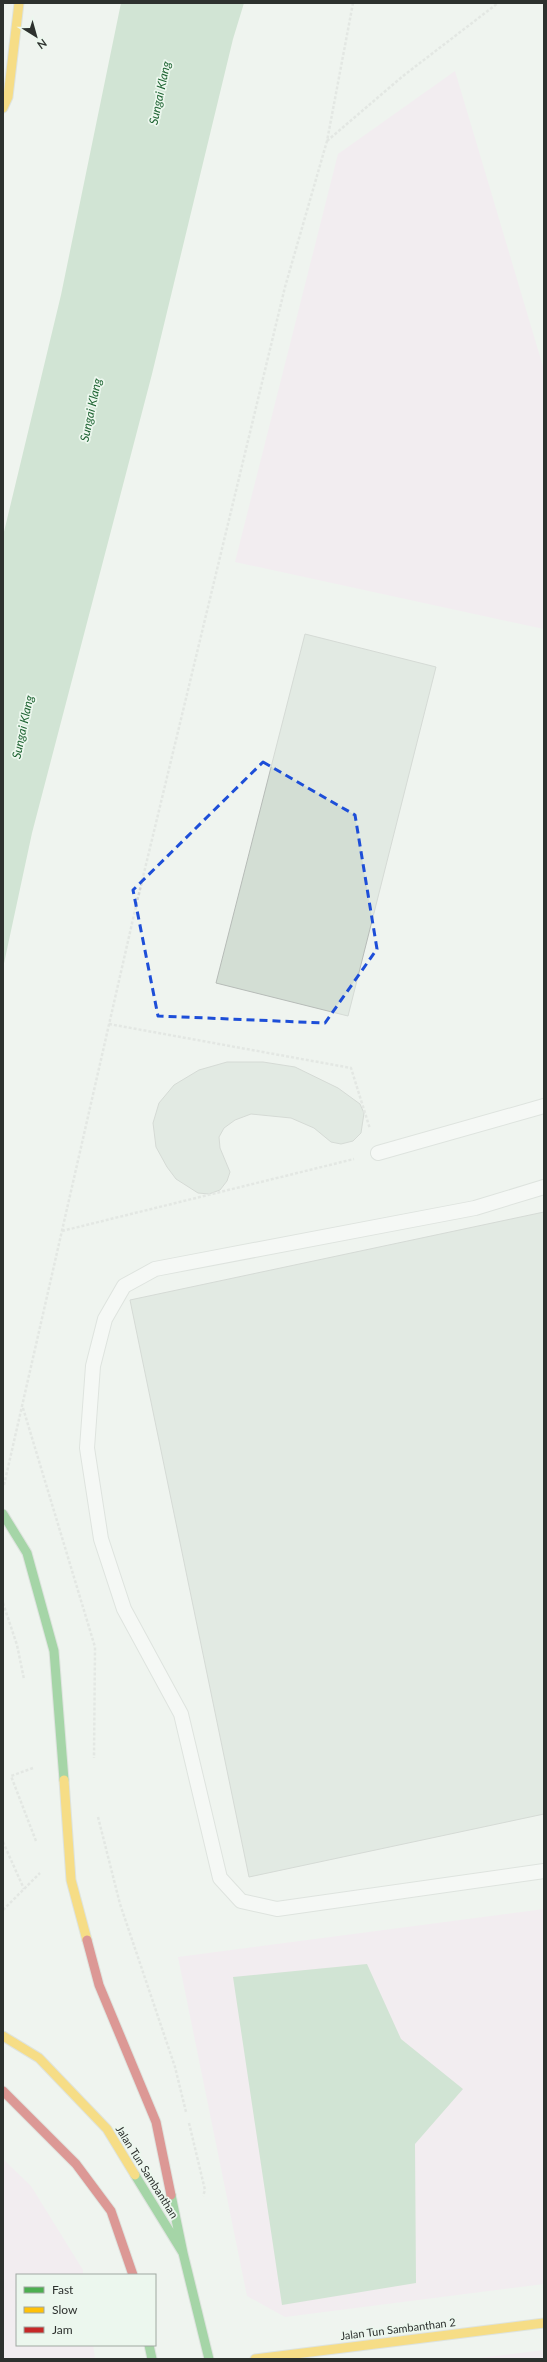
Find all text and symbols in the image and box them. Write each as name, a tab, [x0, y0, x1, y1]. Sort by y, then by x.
north arrow	[16, 16, 56, 56]
text: N	[35, 37, 50, 52]
water label: Sungai Klang	[145, 60, 174, 126]
water label: Sungai Klang	[76, 377, 105, 443]
water label: Sungai Klang	[8, 694, 37, 760]
street label: Jalan Tun Sambanthan	[114, 2123, 181, 2220]
legend	[16, 2274, 156, 2346]
text: Fast	[52, 2282, 74, 2297]
text: Slow	[52, 2302, 78, 2317]
street label: Jalan Tun Sambanthan 2	[340, 2315, 456, 2342]
text: Jam	[52, 2322, 73, 2337]

